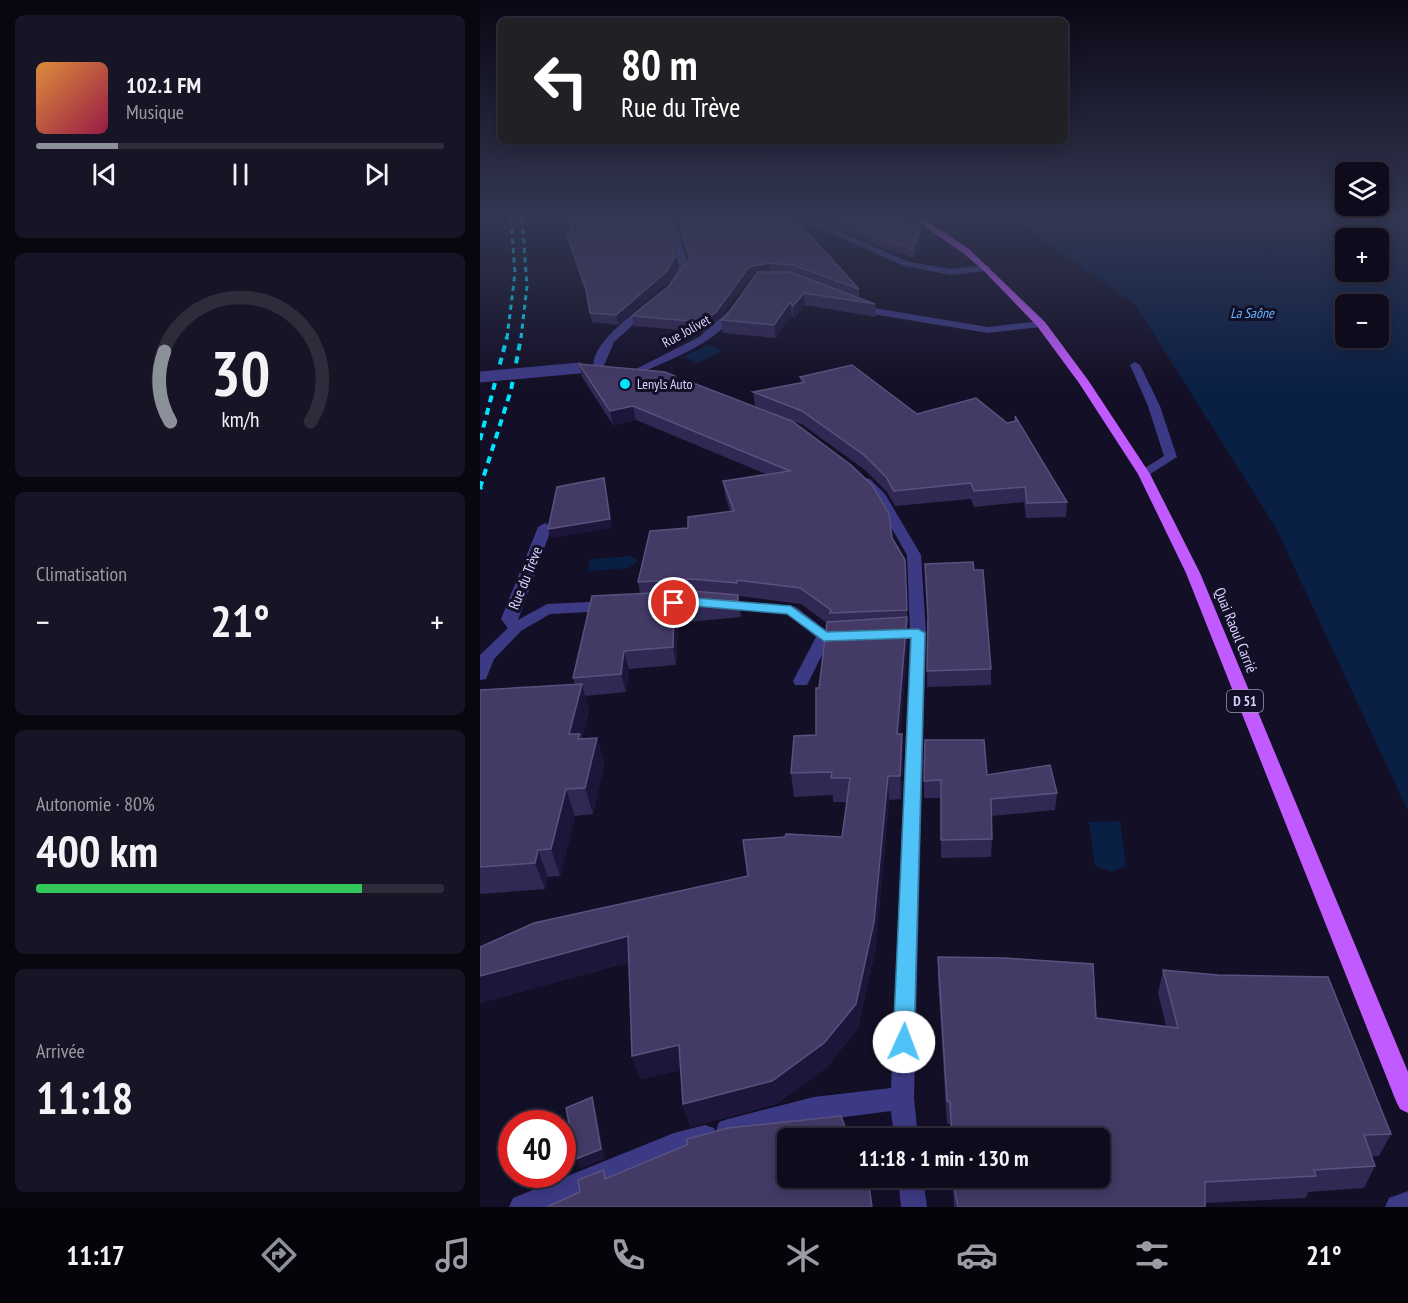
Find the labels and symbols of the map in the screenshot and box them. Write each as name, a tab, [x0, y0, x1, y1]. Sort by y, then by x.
water label: La Saône	[1230, 304, 1275, 322]
street label: Rue Jolivet	[659, 310, 713, 352]
place label: Lenyls Auto	[637, 375, 692, 393]
marker: Lenyls Auto	[618, 377, 632, 391]
street label: Rue du Trève	[504, 544, 546, 612]
pin	[648, 577, 699, 628]
street label: Quai Raoul Carrié	[1210, 585, 1262, 675]
road number: D 51	[1227, 690, 1263, 712]
position arrow	[872, 1010, 936, 1074]
speed limit sign: 40	[498, 1110, 576, 1188]

